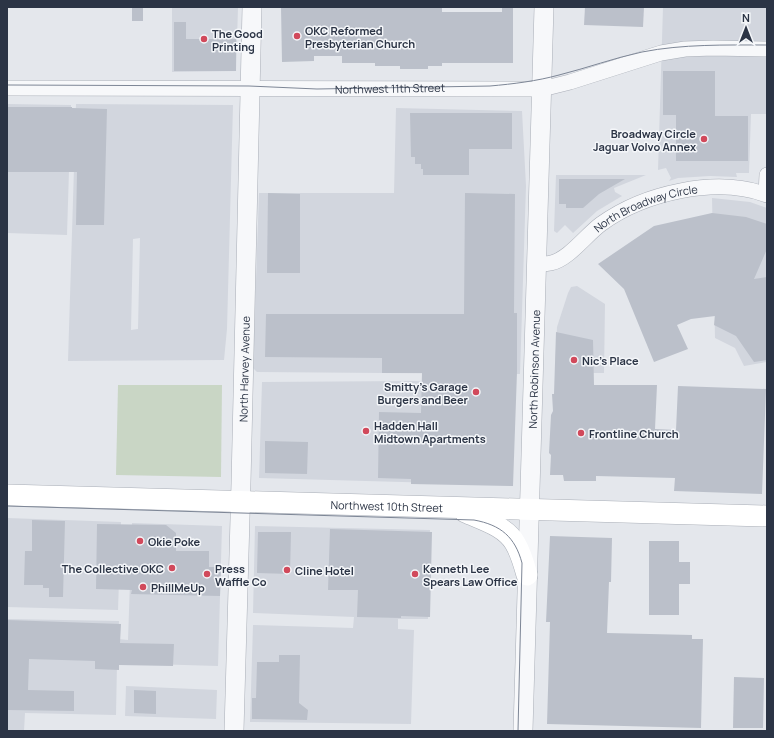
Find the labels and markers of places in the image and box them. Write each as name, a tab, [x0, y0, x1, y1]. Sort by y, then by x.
place label: OKC Reformed Presbyterian Church	[305, 23, 415, 51]
place label: The Good Printing	[212, 26, 263, 54]
marker: OKC Reformed Presbyterian Church	[292, 31, 302, 41]
marker: The Good Printing	[199, 34, 209, 44]
place label: Broadway Circle Jaguar Volvo Annex	[593, 126, 696, 154]
marker: Broadway Circle Jaguar Volvo Annex	[699, 134, 709, 144]
place label: Nic's Place	[582, 353, 639, 368]
marker: Nic's Place	[569, 355, 579, 365]
place label: Smitty’s Garage Burgers and Beer	[378, 379, 469, 407]
marker: Smitty’s Garage Burgers and Beer	[471, 387, 481, 397]
place label: Hadden Hall Midtown Apartments	[374, 418, 486, 446]
marker: Hadden Hall Midtown Apartments	[361, 426, 371, 436]
place label: Frontline Church	[589, 426, 679, 441]
marker: Frontline Church	[576, 428, 586, 438]
place label: Okie Poke	[148, 534, 201, 549]
marker: Okie Poke	[135, 536, 145, 546]
place label: The Collective OKC	[62, 561, 164, 576]
place label: Press Waffle Co	[215, 561, 267, 589]
place label: Kenneth Lee Spears Law Office	[423, 561, 518, 589]
marker: The Collective OKC	[167, 563, 177, 573]
place label: Cline Hotel	[295, 563, 354, 578]
marker: Cline Hotel	[282, 565, 292, 575]
marker: Press Waffle Co	[202, 569, 212, 579]
marker: Kenneth Lee Spears Law Office	[410, 569, 420, 579]
place label: PhillMeUp	[151, 580, 205, 595]
marker: PhillMeUp	[138, 582, 148, 592]

